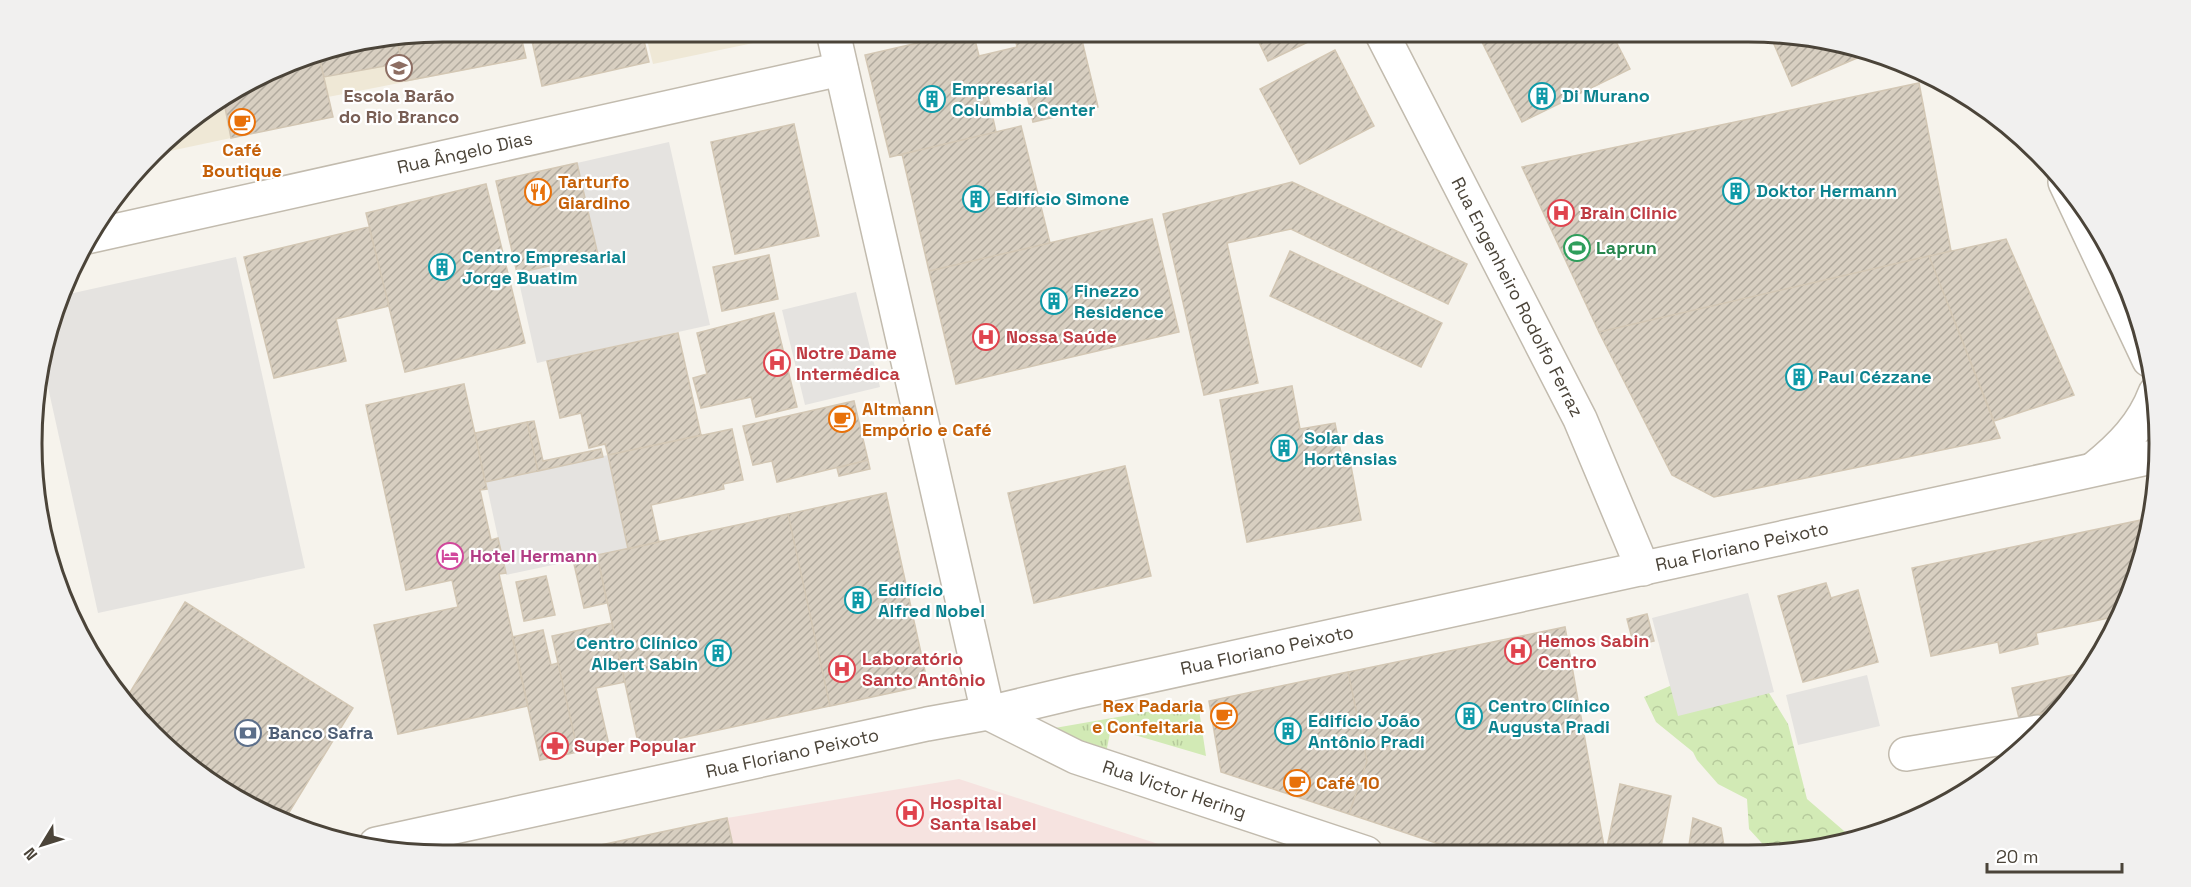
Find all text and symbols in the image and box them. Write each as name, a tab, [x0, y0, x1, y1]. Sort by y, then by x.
school or university icon: Escola Barão do Rio Branco	[384, 53, 414, 83]
place label: Empresarial Columbia Center	[952, 77, 1095, 121]
building icon: Di Murano	[1527, 81, 1557, 111]
place label: Escola Barão do Rio Branco	[339, 84, 459, 128]
building icon: Empresarial Columbia Center	[917, 84, 947, 114]
place label: Di Murano	[1562, 84, 1650, 107]
cafe icon: Café Boutique	[227, 107, 257, 137]
street label: Rua Ângelo Dias	[395, 126, 535, 179]
place label: Café Boutique	[202, 138, 282, 182]
place label: Tarturfo Giardino	[558, 170, 630, 214]
street label: Rua Engenheiro Rodolfo Ferraz	[1447, 173, 1589, 421]
building icon: Doktor Hermann	[1721, 176, 1751, 206]
restaurant icon: Tarturfo Giardino	[523, 177, 553, 207]
place label: Doktor Hermann	[1756, 179, 1897, 202]
building icon: Edifício Simone	[961, 184, 991, 214]
place label: Edifício Simone	[996, 187, 1129, 210]
hospital icon: Brain Clinic	[1546, 198, 1576, 228]
place label: Brain Clinic	[1580, 201, 1677, 224]
sports icon: Laprun	[1562, 233, 1592, 263]
place label: Laprun	[1596, 236, 1657, 259]
place label: Centro Empresarial Jorge Buatim	[462, 245, 626, 289]
building icon: Centro Empresarial Jorge Buatim	[427, 252, 457, 282]
place label: Finezzo Residence	[1074, 279, 1164, 323]
building icon: Finezzo Residence	[1039, 286, 1069, 316]
hospital icon: Nossa Saúde	[971, 322, 1001, 352]
place label: Nossa Saúde	[1006, 325, 1117, 348]
place label: Notre Dame Intermédica	[796, 341, 901, 385]
hospital icon: Notre Dame Intermédica	[762, 348, 792, 378]
building icon: Paul Cézzane	[1784, 362, 1814, 392]
place label: Paul Cézzane	[1818, 365, 1932, 388]
place label: Altmann Empório e Café	[862, 397, 992, 441]
cafe icon: Altmann Empório e Café	[827, 404, 857, 434]
place label: Solar das Hortênsias	[1304, 426, 1397, 470]
building icon: Solar das Hortênsias	[1269, 433, 1299, 463]
street label: Rua Floriano Peixoto	[1653, 516, 1831, 576]
hotel icon: Hotel Hermann	[435, 541, 465, 571]
place label: Hotel Hermann	[470, 544, 597, 567]
place label: Edifício Alfred Nobel	[878, 578, 985, 622]
building icon: Edifício Alfred Nobel	[843, 585, 873, 615]
street label: Rua Floriano Peixoto	[1178, 620, 1356, 680]
place label: Hemos Sabin Centro	[1538, 629, 1649, 673]
place label: Centro Clínico Albert Sabin	[576, 631, 698, 675]
hospital icon: Hemos Sabin Centro	[1503, 636, 1533, 666]
building icon: Centro Clínico Albert Sabin	[703, 638, 733, 668]
place label: Laboratório Santo Antônio	[862, 647, 985, 691]
hospital icon: Laboratório Santo Antônio	[827, 654, 857, 684]
place label: Rex Padaria e Confeitaria	[1092, 694, 1205, 738]
place label: Centro Clínico Augusta Pradi	[1488, 694, 1610, 738]
cafe icon: Rex Padaria e Confeitaria	[1209, 701, 1239, 731]
building icon: Centro Clínico Augusta Pradi	[1454, 701, 1484, 731]
place label: Edifício João Antônio Pradi	[1308, 709, 1425, 753]
building icon: Edifício João Antônio Pradi	[1273, 716, 1303, 746]
bank icon: Banco Safra	[233, 718, 263, 748]
place label: Banco Safra	[268, 721, 374, 744]
street label: Rua Floriano Peixoto	[703, 723, 881, 783]
pharmacy icon: Super Popular	[540, 731, 570, 761]
place label: Super Popular	[574, 734, 696, 757]
street label: Rua Victor Hering	[1100, 755, 1249, 824]
cafe icon: Café 10	[1282, 768, 1312, 798]
place label: Café 10	[1316, 771, 1380, 794]
place label: Hospital Santa Isabel	[930, 791, 1037, 835]
hospital icon: Hospital Santa Isabel	[895, 798, 925, 828]
north arrow	[12, 815, 72, 875]
scale bar	[1987, 836, 2122, 874]
text: N	[19, 843, 42, 865]
text: 20 m	[1996, 845, 2039, 868]

